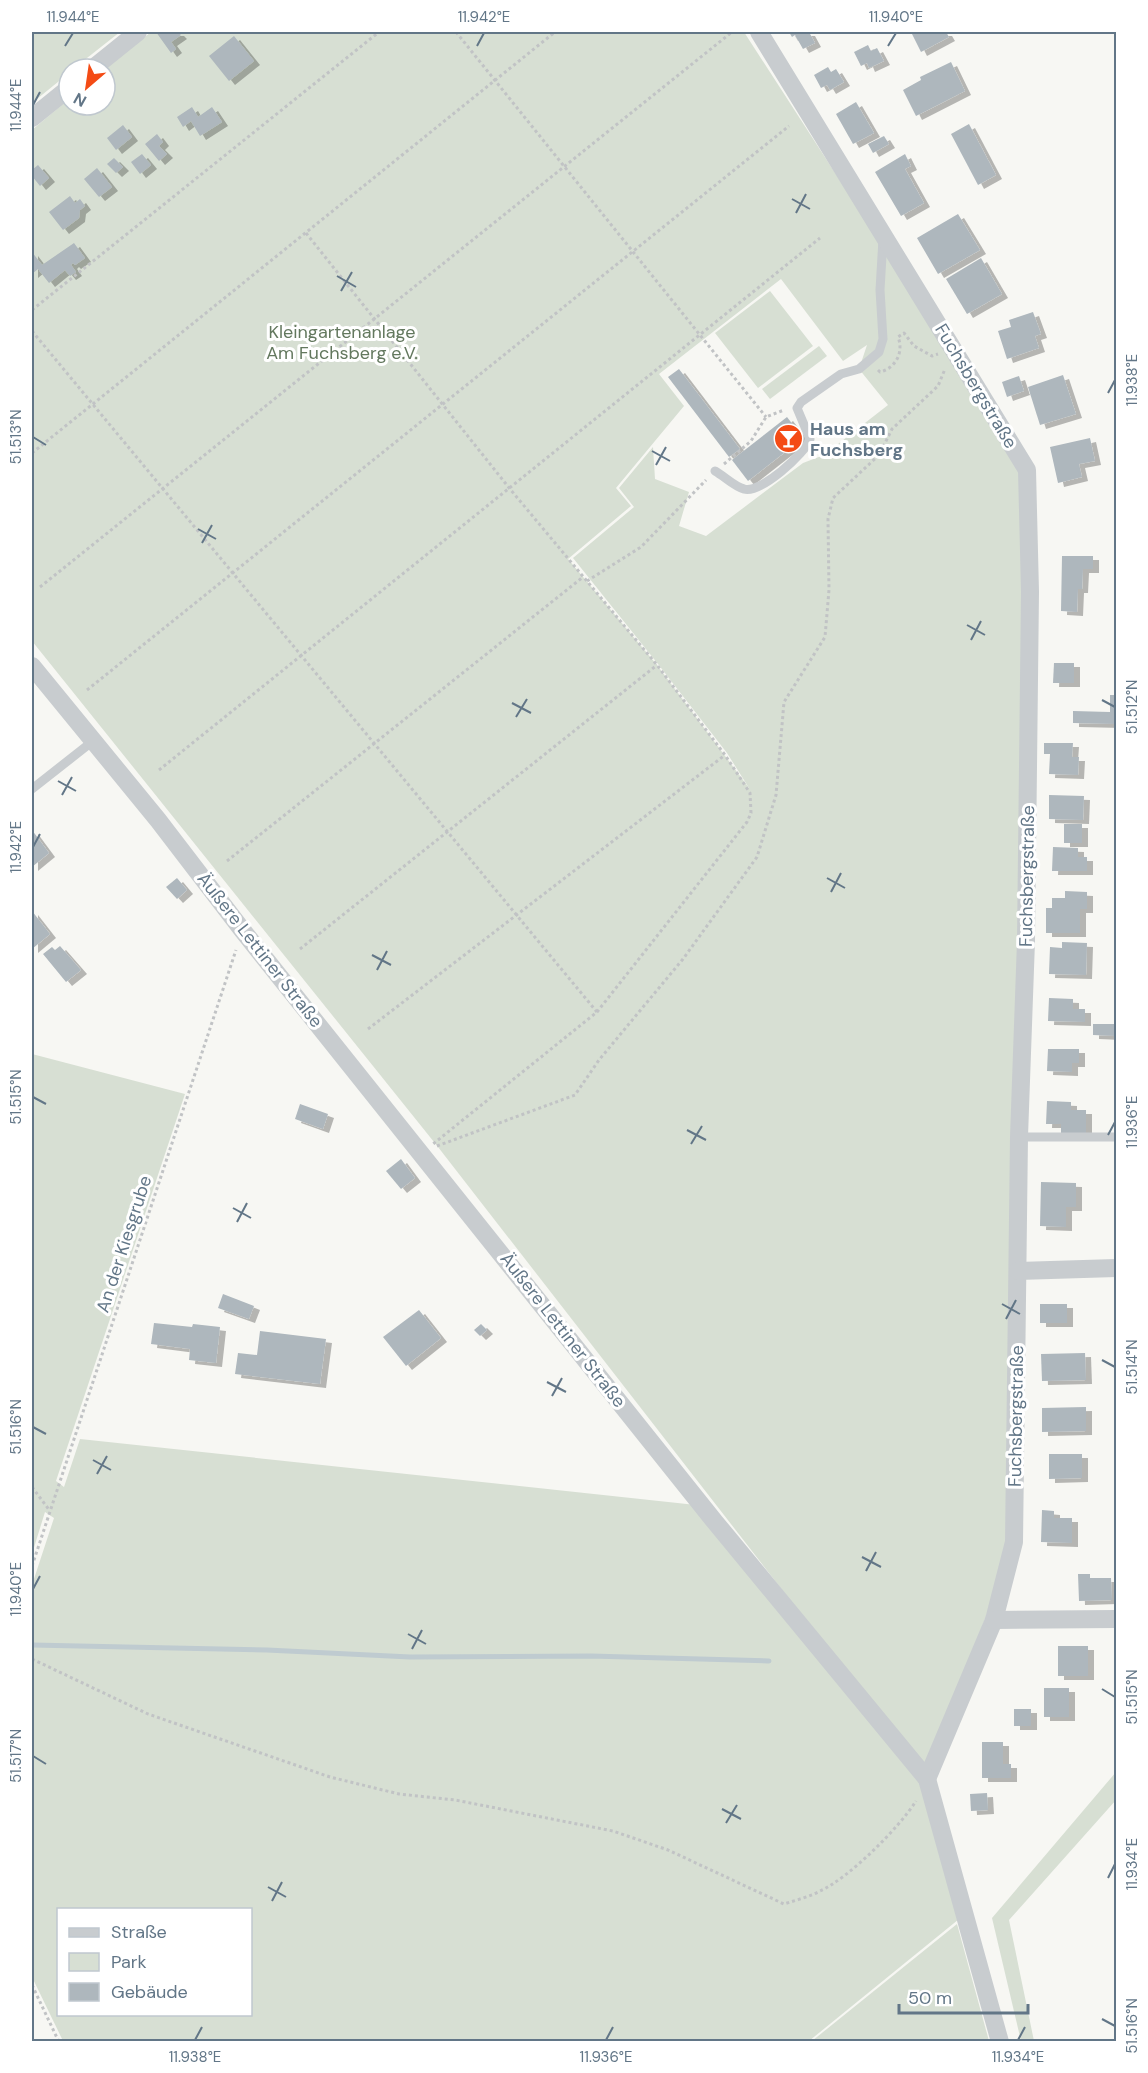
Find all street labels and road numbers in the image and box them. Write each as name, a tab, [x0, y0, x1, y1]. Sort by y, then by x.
street label: Fuchsbergstraße	[929, 319, 1023, 453]
street label: Fuchsbergstraße	[1014, 805, 1040, 947]
street label: Äußere Lettiner Straße	[192, 868, 328, 1032]
street label: An der Kiesgrube	[91, 1172, 157, 1316]
street label: Äußere Lettiner Straße	[495, 1248, 631, 1412]
street label: Fuchsbergstraße	[1003, 1345, 1029, 1487]

